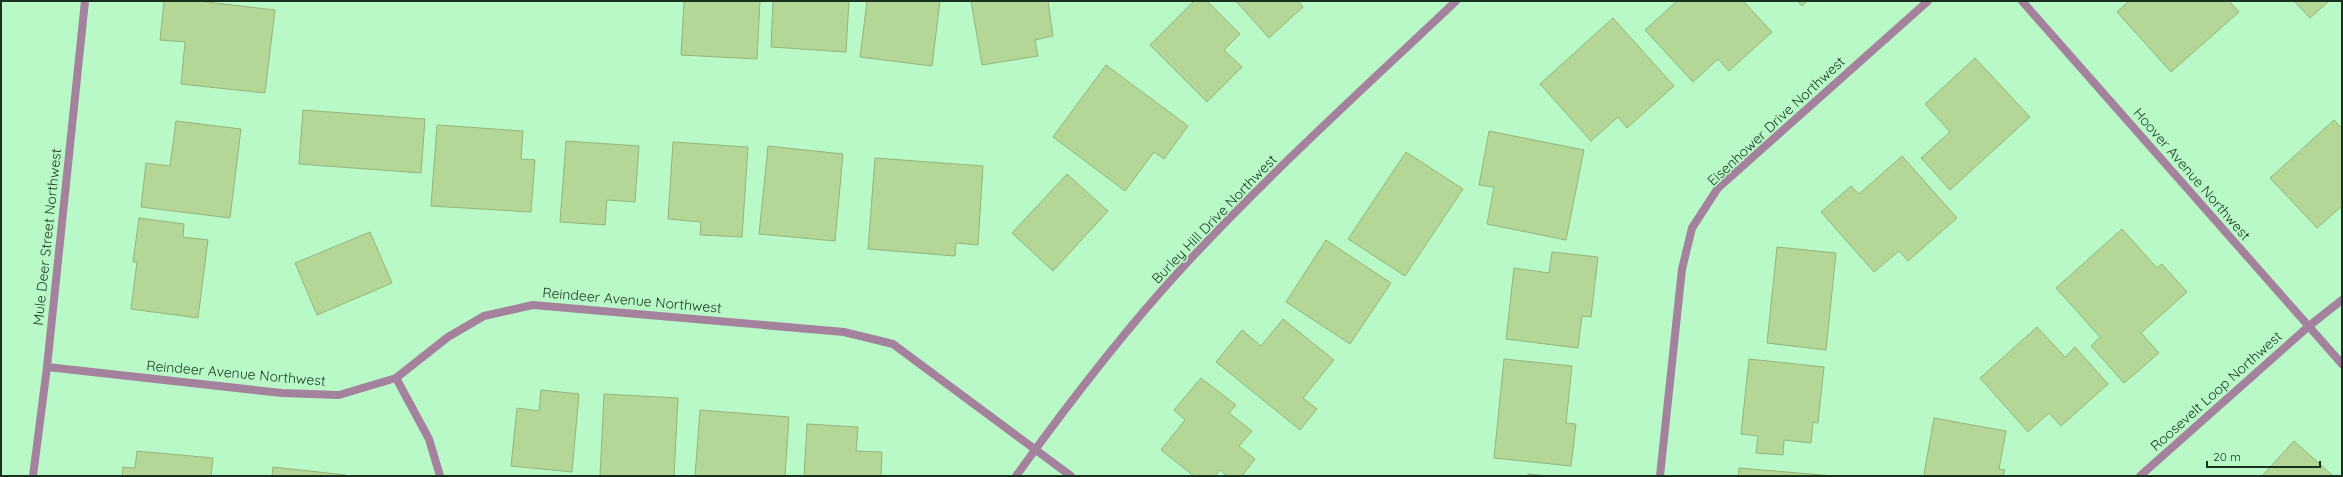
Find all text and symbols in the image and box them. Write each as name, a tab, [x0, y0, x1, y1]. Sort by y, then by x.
street label: Eisenhower Drive Northwest	[1703, 52, 1849, 190]
street label: Hoover Avenue Northwest	[2130, 104, 2255, 244]
street label: Mule Deer Street Northwest	[29, 147, 65, 327]
street label: Burley Hill Drive Northwest	[1148, 151, 1281, 287]
street label: Reindeer Avenue Northwest	[542, 283, 723, 317]
street label: Roosevelt Loop Northwest	[2147, 327, 2286, 455]
street label: Reindeer Avenue Northwest	[146, 356, 327, 390]
scale bar	[2207, 443, 2320, 469]
text: 20 m	[2213, 449, 2241, 464]

